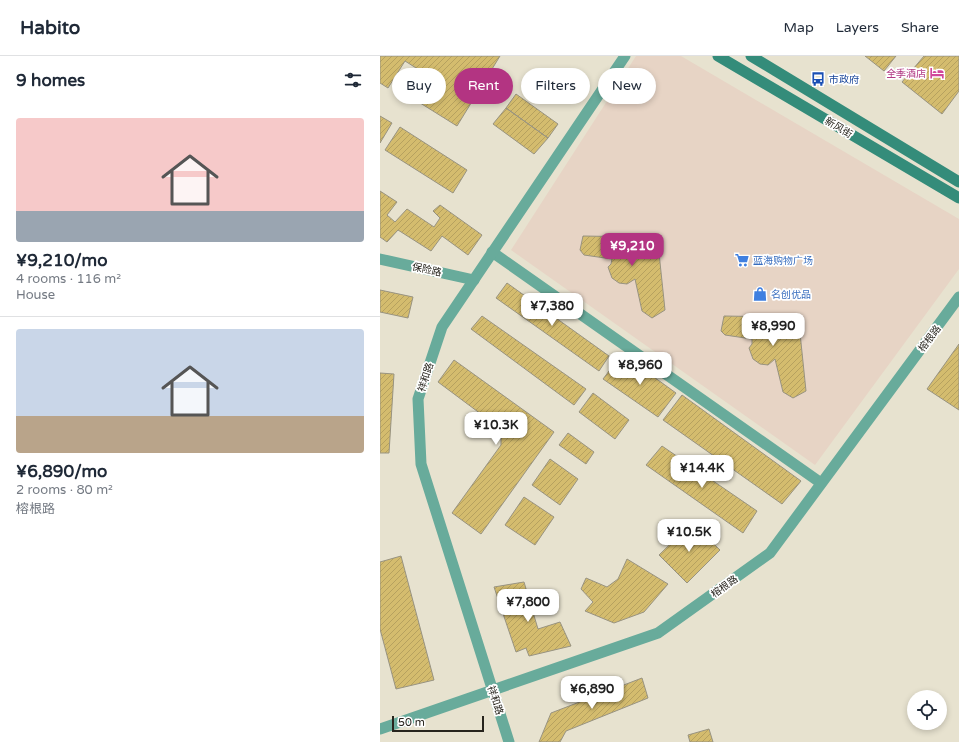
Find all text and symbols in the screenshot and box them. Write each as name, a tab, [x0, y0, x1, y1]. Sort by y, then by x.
text: Habito	[20, 17, 80, 39]
text: Map	[784, 19, 814, 36]
text: Layers	[836, 19, 879, 36]
text: Share	[901, 19, 939, 36]
hotel icon: 全季酒店	[929, 65, 945, 81]
chip: Buy	[392, 68, 446, 104]
chip: Rent	[454, 68, 513, 104]
chip: Filters	[521, 68, 590, 104]
chip: New	[598, 68, 656, 104]
place label: 全季酒店	[886, 68, 926, 80]
icon: filters	[342, 69, 364, 91]
text: 9 homes	[16, 70, 85, 91]
bus stop icon: 市政府	[810, 71, 826, 87]
place label: 市政府	[829, 74, 859, 86]
street label: 新风街	[823, 115, 854, 141]
icon: home	[154, 144, 226, 216]
pin: ¥9,210	[599, 233, 665, 267]
text: ¥9,210	[610, 238, 654, 254]
text: ¥9,210/mo	[16, 250, 108, 271]
supermarket icon: 蓝海购物广场	[734, 252, 750, 268]
place label: 蓝海购物广场	[753, 255, 813, 267]
street label: 保险路	[411, 261, 443, 279]
text: 4 rooms · 116 m²	[16, 271, 121, 287]
shop icon: 名创优品	[752, 286, 768, 302]
text: House	[16, 287, 55, 303]
place label: 名创优品	[771, 289, 811, 301]
pin: ¥7,380	[519, 293, 585, 327]
text: ¥7,380	[530, 298, 574, 314]
pin: ¥8,990	[740, 313, 806, 347]
text: ¥8,990	[751, 318, 795, 334]
street label: 榕根路	[916, 323, 944, 354]
pin: ¥8,960	[607, 352, 673, 386]
icon: home	[154, 355, 226, 427]
text: ¥8,960	[618, 357, 662, 373]
street label: 祥和路	[416, 361, 436, 393]
pin: ¥10.3K	[463, 412, 529, 446]
text: ¥10.3K	[473, 417, 519, 433]
pin: ¥14.4K	[669, 455, 735, 489]
text: ¥14.4K	[680, 460, 724, 476]
text: ¥6,890/mo	[16, 461, 107, 482]
text: 2 rooms · 80 m²	[16, 482, 113, 498]
text: 榕根路	[16, 501, 55, 517]
pin: ¥10.5K	[656, 519, 722, 553]
text: ¥10.5K	[666, 524, 712, 540]
street label: 榕根路	[709, 573, 740, 600]
pin: ¥7,800	[495, 589, 561, 623]
text: ¥7,800	[506, 594, 550, 610]
pin: ¥6,890	[559, 676, 625, 710]
text: ¥6,890	[570, 681, 614, 697]
street label: 祥和路	[485, 684, 505, 716]
map controls	[907, 690, 947, 730]
button: locate	[907, 690, 947, 730]
scale bar	[392, 714, 484, 733]
text: 50 m	[398, 716, 425, 729]

